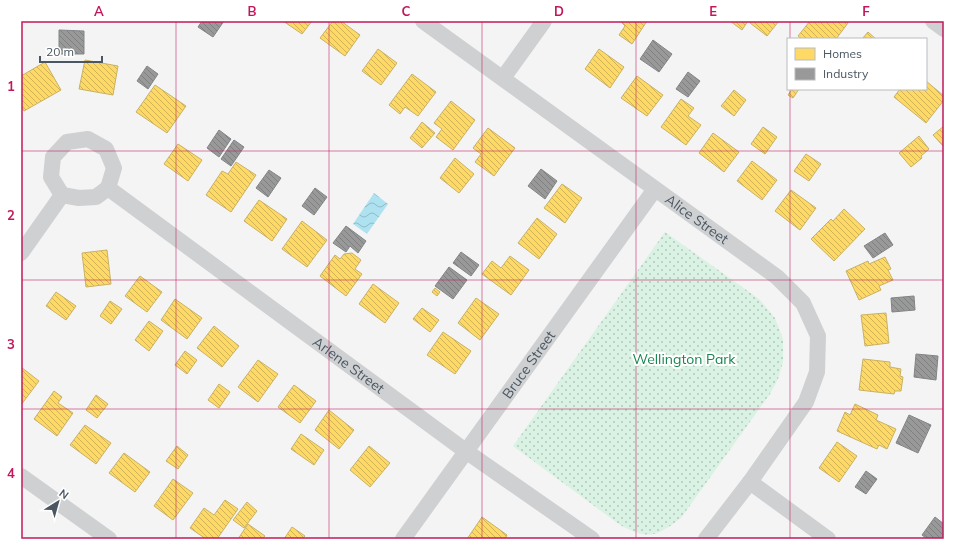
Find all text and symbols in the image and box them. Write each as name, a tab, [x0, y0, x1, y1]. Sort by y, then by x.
text: A	[94, 3, 104, 19]
text: B	[248, 3, 257, 19]
text: C	[402, 3, 411, 19]
text: D	[554, 3, 564, 19]
text: E	[709, 3, 717, 19]
text: F	[862, 3, 870, 19]
scale bar	[40, 38, 102, 64]
legend	[787, 38, 927, 90]
text: 20 m	[46, 44, 74, 59]
text: Homes	[823, 46, 862, 61]
text: Industry	[823, 66, 869, 81]
text: 1	[7, 78, 15, 94]
street label: Alice Street	[662, 190, 732, 248]
text: 2	[7, 207, 15, 223]
street label: Bruce Street	[498, 327, 559, 402]
street label: Arlene Street	[309, 333, 388, 397]
text: 3	[7, 336, 15, 352]
park label: Wellington Park	[632, 350, 736, 368]
text: 4	[7, 465, 15, 481]
north arrow	[38, 482, 78, 522]
text: N	[56, 486, 72, 502]

